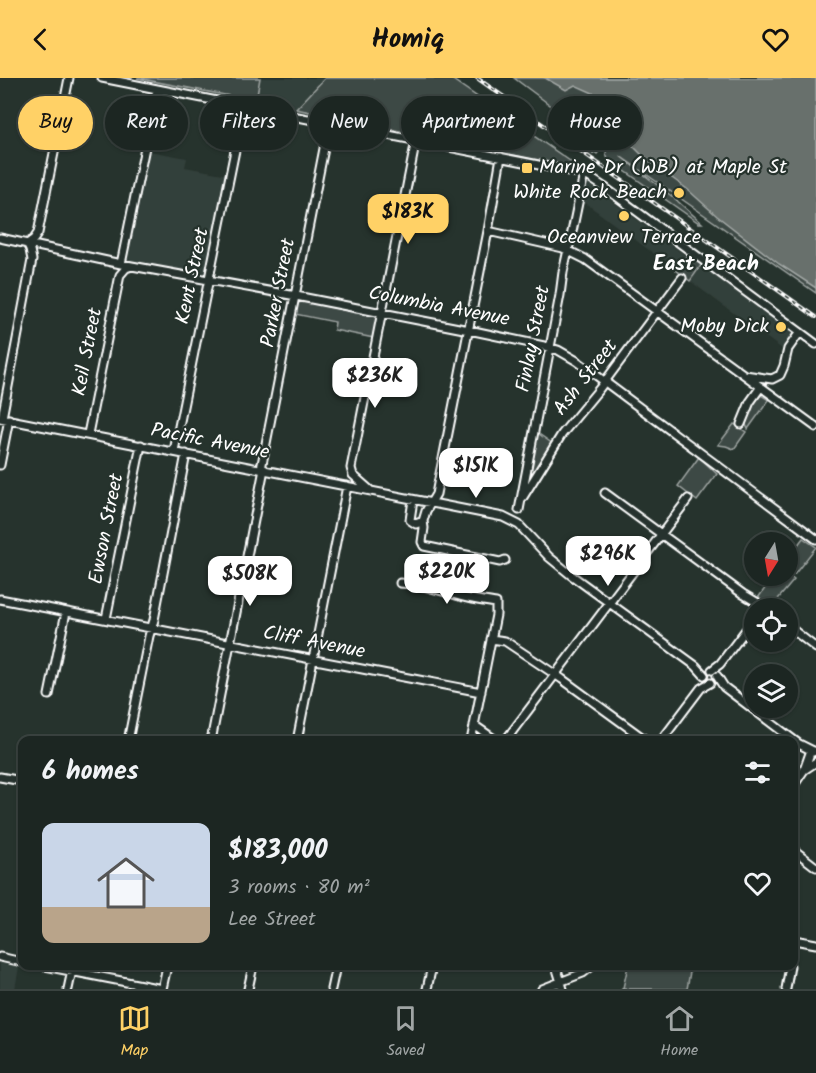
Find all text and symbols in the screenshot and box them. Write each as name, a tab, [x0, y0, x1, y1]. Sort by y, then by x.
text: Homiq	[371, 18, 445, 61]
icon: back	[24, 23, 57, 56]
icon: heart	[759, 23, 792, 56]
chip: Buy	[18, 96, 93, 150]
chip: Rent	[105, 96, 188, 150]
chip: Filters	[200, 96, 297, 150]
chip: New	[309, 96, 389, 150]
chip: Apartment	[401, 96, 536, 150]
chip: House	[548, 96, 642, 150]
place label: Marine Dr (WB) at Maple St	[539, 152, 787, 184]
marker: Marine Dr (WB) at Maple St	[520, 161, 534, 175]
place label: White Rock Beach	[513, 177, 667, 209]
marker: White Rock Beach	[672, 186, 686, 200]
pin: $183K	[366, 194, 450, 245]
text: $183K	[382, 197, 434, 229]
marker: Oceanview Terrace	[617, 209, 631, 223]
place label: Oceanview Terrace	[547, 222, 701, 254]
street label: Kent Street	[167, 225, 219, 327]
street label: Parker Street	[253, 235, 305, 350]
district label: East Beach	[653, 248, 759, 281]
street label: Columbia Avenue	[366, 278, 512, 336]
street label: Finlay Street	[508, 283, 560, 395]
street label: Keil Street	[64, 305, 112, 399]
place label: Moby Dick	[680, 311, 770, 343]
marker: Moby Dick	[774, 320, 788, 334]
street label: Ash Street	[546, 332, 627, 423]
pin: $236K	[333, 358, 417, 409]
text: $236K	[346, 361, 404, 393]
street label: Pacific Avenue	[148, 415, 272, 469]
pin: $151K	[434, 448, 518, 499]
text: $151K	[453, 451, 499, 483]
street label: Ewson Street	[81, 471, 133, 587]
north arrow	[744, 532, 798, 586]
map controls	[744, 532, 798, 718]
pin: $296K	[566, 536, 650, 587]
text: $296K	[580, 539, 636, 571]
pin: $220K	[405, 554, 489, 605]
pin: $508K	[208, 556, 292, 607]
text: $220K	[418, 557, 476, 589]
text: $508K	[222, 559, 278, 591]
button: locate	[744, 598, 798, 652]
street label: Cliff Avenue	[260, 617, 368, 669]
button: layers	[744, 664, 798, 718]
text: 6 homes	[42, 751, 139, 793]
icon: filters	[741, 756, 774, 789]
text: $183,000	[228, 830, 328, 872]
icon: home	[90, 847, 162, 919]
icon: heart	[741, 867, 774, 900]
text: 3 rooms · 80 m²	[228, 872, 370, 904]
text: Lee Street	[228, 904, 316, 936]
tab: Map	[118, 1002, 151, 1063]
tab: Saved	[387, 1002, 425, 1063]
tab: Home	[660, 1002, 698, 1063]

